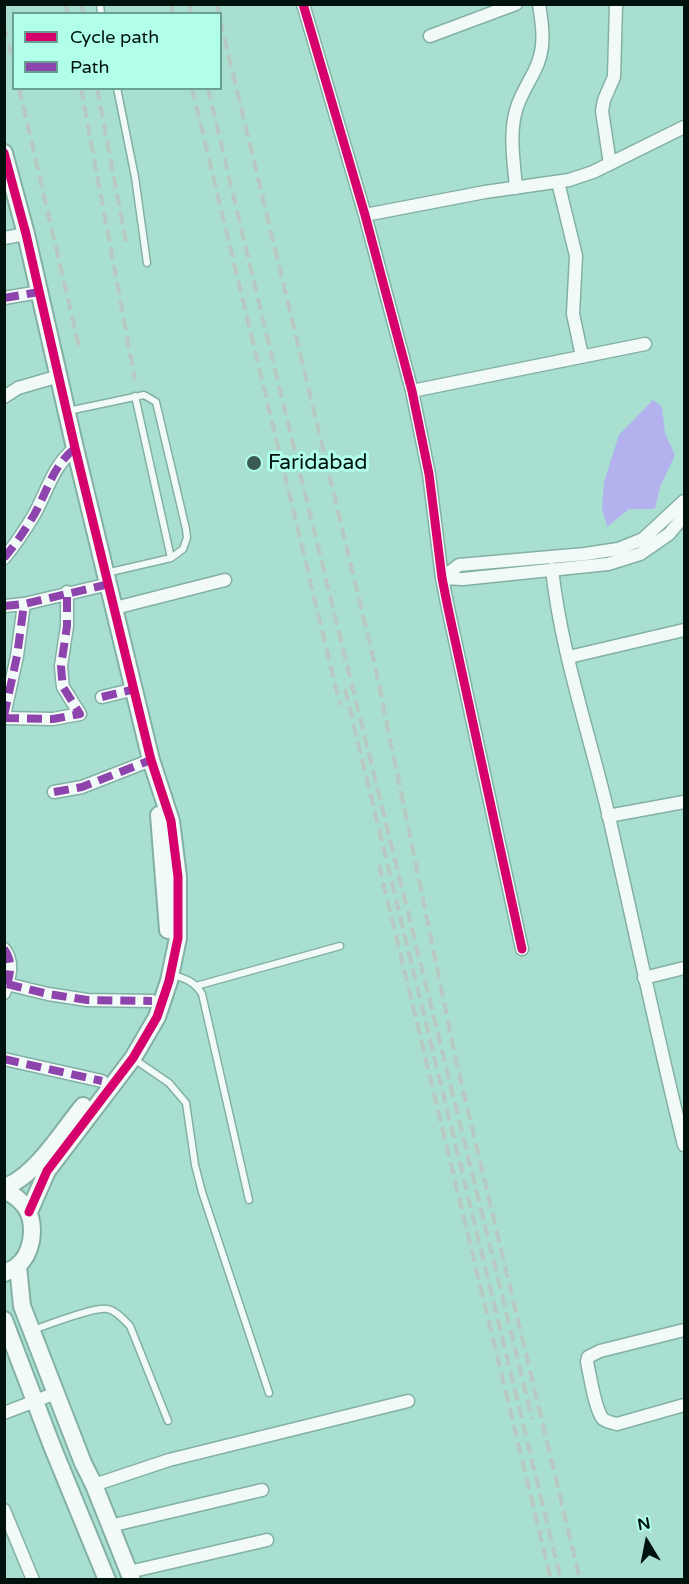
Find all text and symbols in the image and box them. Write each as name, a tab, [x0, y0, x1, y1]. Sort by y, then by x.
legend	[12, 12, 222, 90]
text: Cycle path	[70, 26, 159, 48]
text: Path	[70, 56, 109, 78]
place label: Faridabad	[268, 450, 368, 476]
marker: Faridabad	[245, 454, 263, 472]
north arrow	[617, 1512, 677, 1572]
text: N	[636, 1513, 652, 1535]

